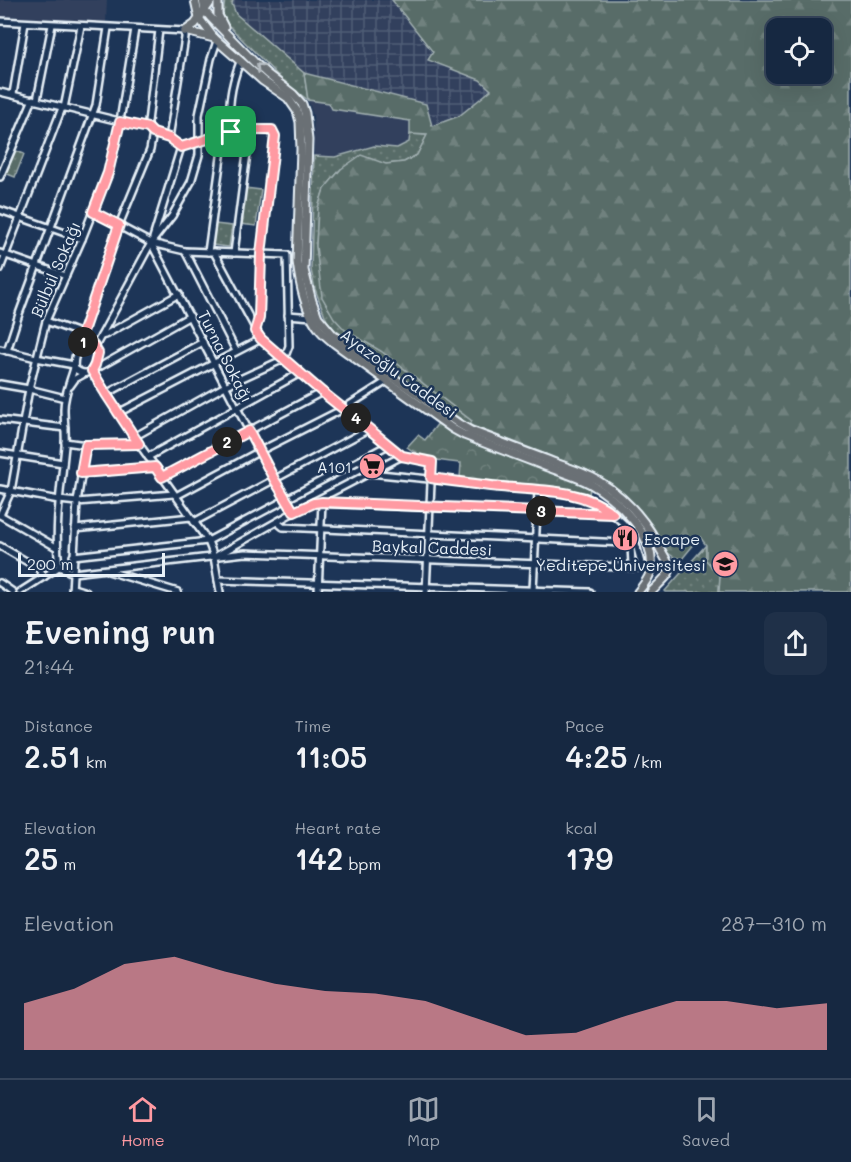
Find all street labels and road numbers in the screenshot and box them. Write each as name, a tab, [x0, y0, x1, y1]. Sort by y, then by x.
street label: Bülbül Sokağı	[25, 218, 85, 320]
street label: Turna Sokağı	[194, 306, 258, 406]
street label: Ayazoğlu Caddesi	[337, 324, 461, 422]
street label: Baykal Caddesi	[372, 534, 492, 560]

